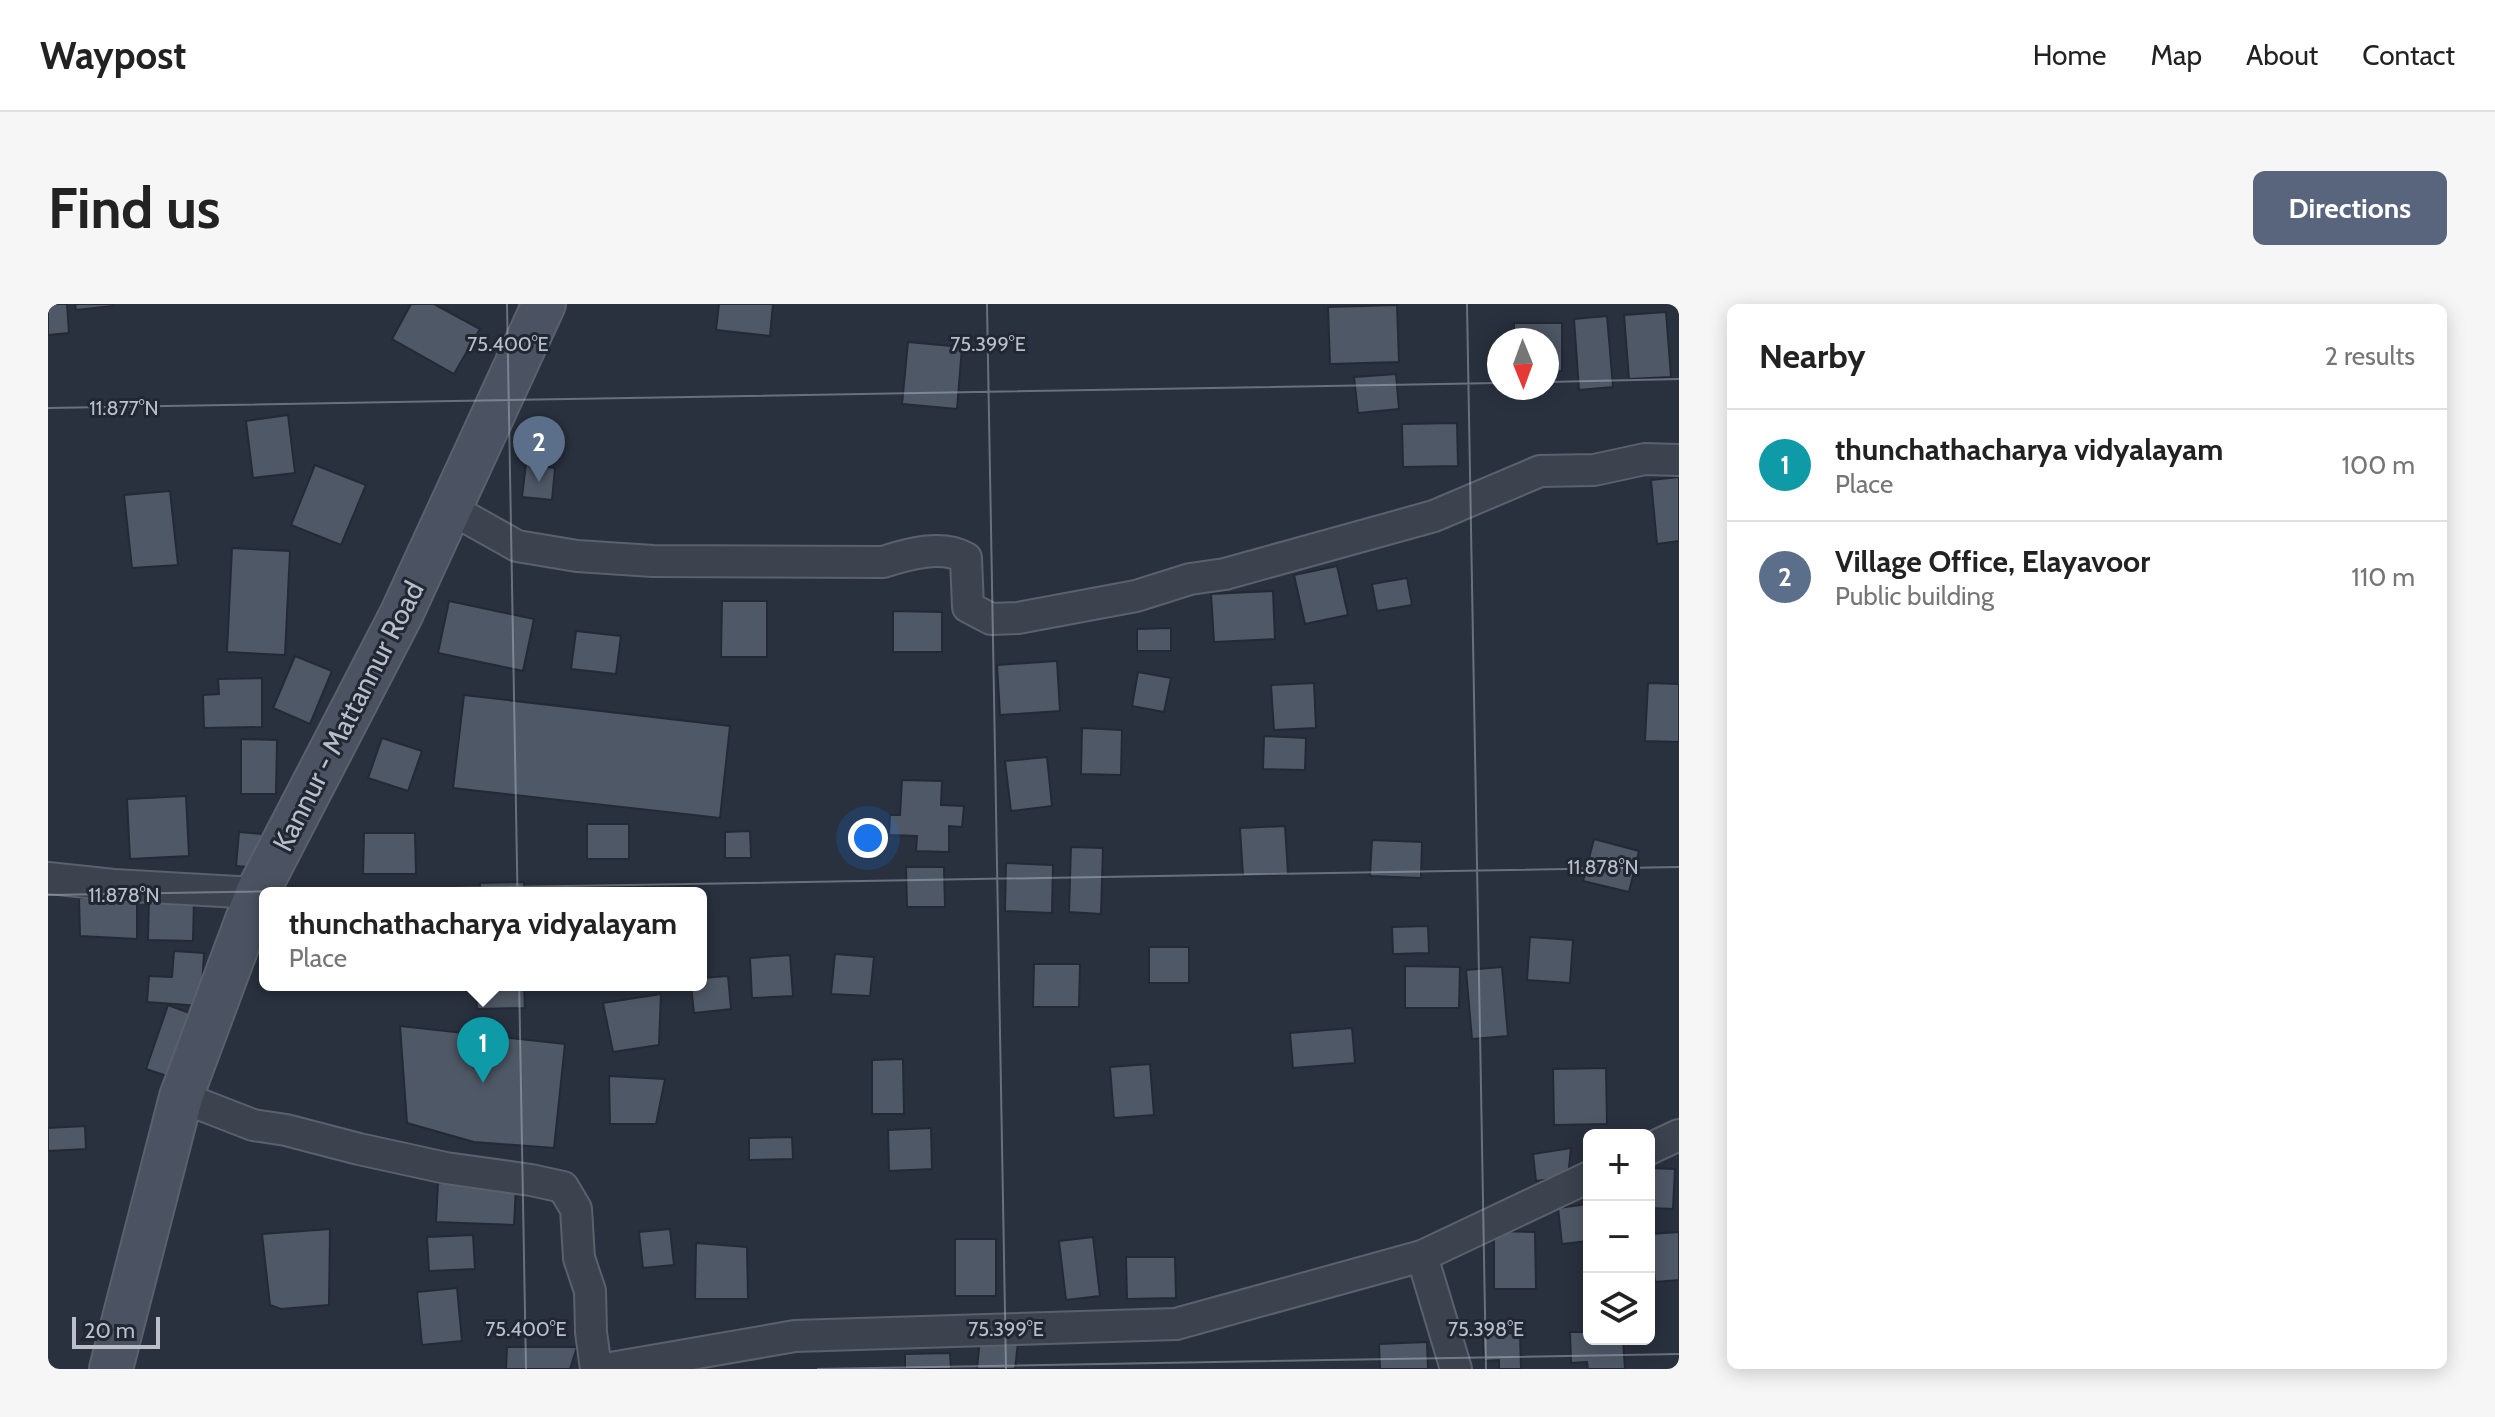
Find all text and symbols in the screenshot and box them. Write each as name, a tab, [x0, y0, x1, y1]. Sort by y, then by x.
text: Waypost	[40, 32, 186, 79]
text: Home	[2033, 38, 2106, 72]
text: Map	[2150, 38, 2202, 72]
text: About	[2246, 38, 2318, 72]
text: Contact	[2362, 38, 2455, 72]
button: Directions	[2253, 171, 2447, 245]
text: Find us	[48, 174, 221, 242]
north arrow	[1487, 328, 1559, 400]
text: 75.400°E	[467, 332, 549, 356]
text: 75.399°E	[950, 332, 1026, 356]
text: Nearby	[1759, 335, 1866, 377]
text: 2 results	[2324, 340, 2415, 372]
text: 11.877°N	[89, 396, 159, 420]
pin: 2	[513, 416, 565, 482]
text: thunchathacharya vidyalayam	[1835, 431, 2223, 468]
text: 1	[1780, 449, 1790, 481]
text: 100 m	[2342, 449, 2415, 481]
text: Place	[1835, 468, 1893, 500]
text: Village Office, Elayavoor	[1835, 543, 2150, 580]
text: 2	[1778, 561, 1792, 593]
text: 110 m	[2351, 561, 2415, 593]
street label: Kannur - Mattannur Road	[265, 575, 431, 857]
text: Public building	[1835, 580, 1994, 612]
your location	[848, 818, 888, 858]
text: 11.878°N	[1567, 855, 1639, 879]
text: 11.878°N	[88, 883, 160, 907]
popup	[259, 887, 707, 991]
text: thunchathacharya vidyalayam	[289, 905, 677, 942]
text: Place	[289, 942, 347, 974]
pin: 1	[457, 1017, 509, 1083]
map controls	[1583, 1129, 1655, 1345]
button: +	[1583, 1129, 1655, 1201]
button: −	[1583, 1201, 1655, 1273]
button: layers	[1583, 1273, 1655, 1345]
scale bar	[72, 1313, 160, 1349]
text: 20 m	[84, 1317, 135, 1344]
text: 75.400°E	[485, 1317, 567, 1341]
text: 75.399°E	[968, 1317, 1044, 1341]
text: 75.398°E	[1448, 1317, 1524, 1341]

